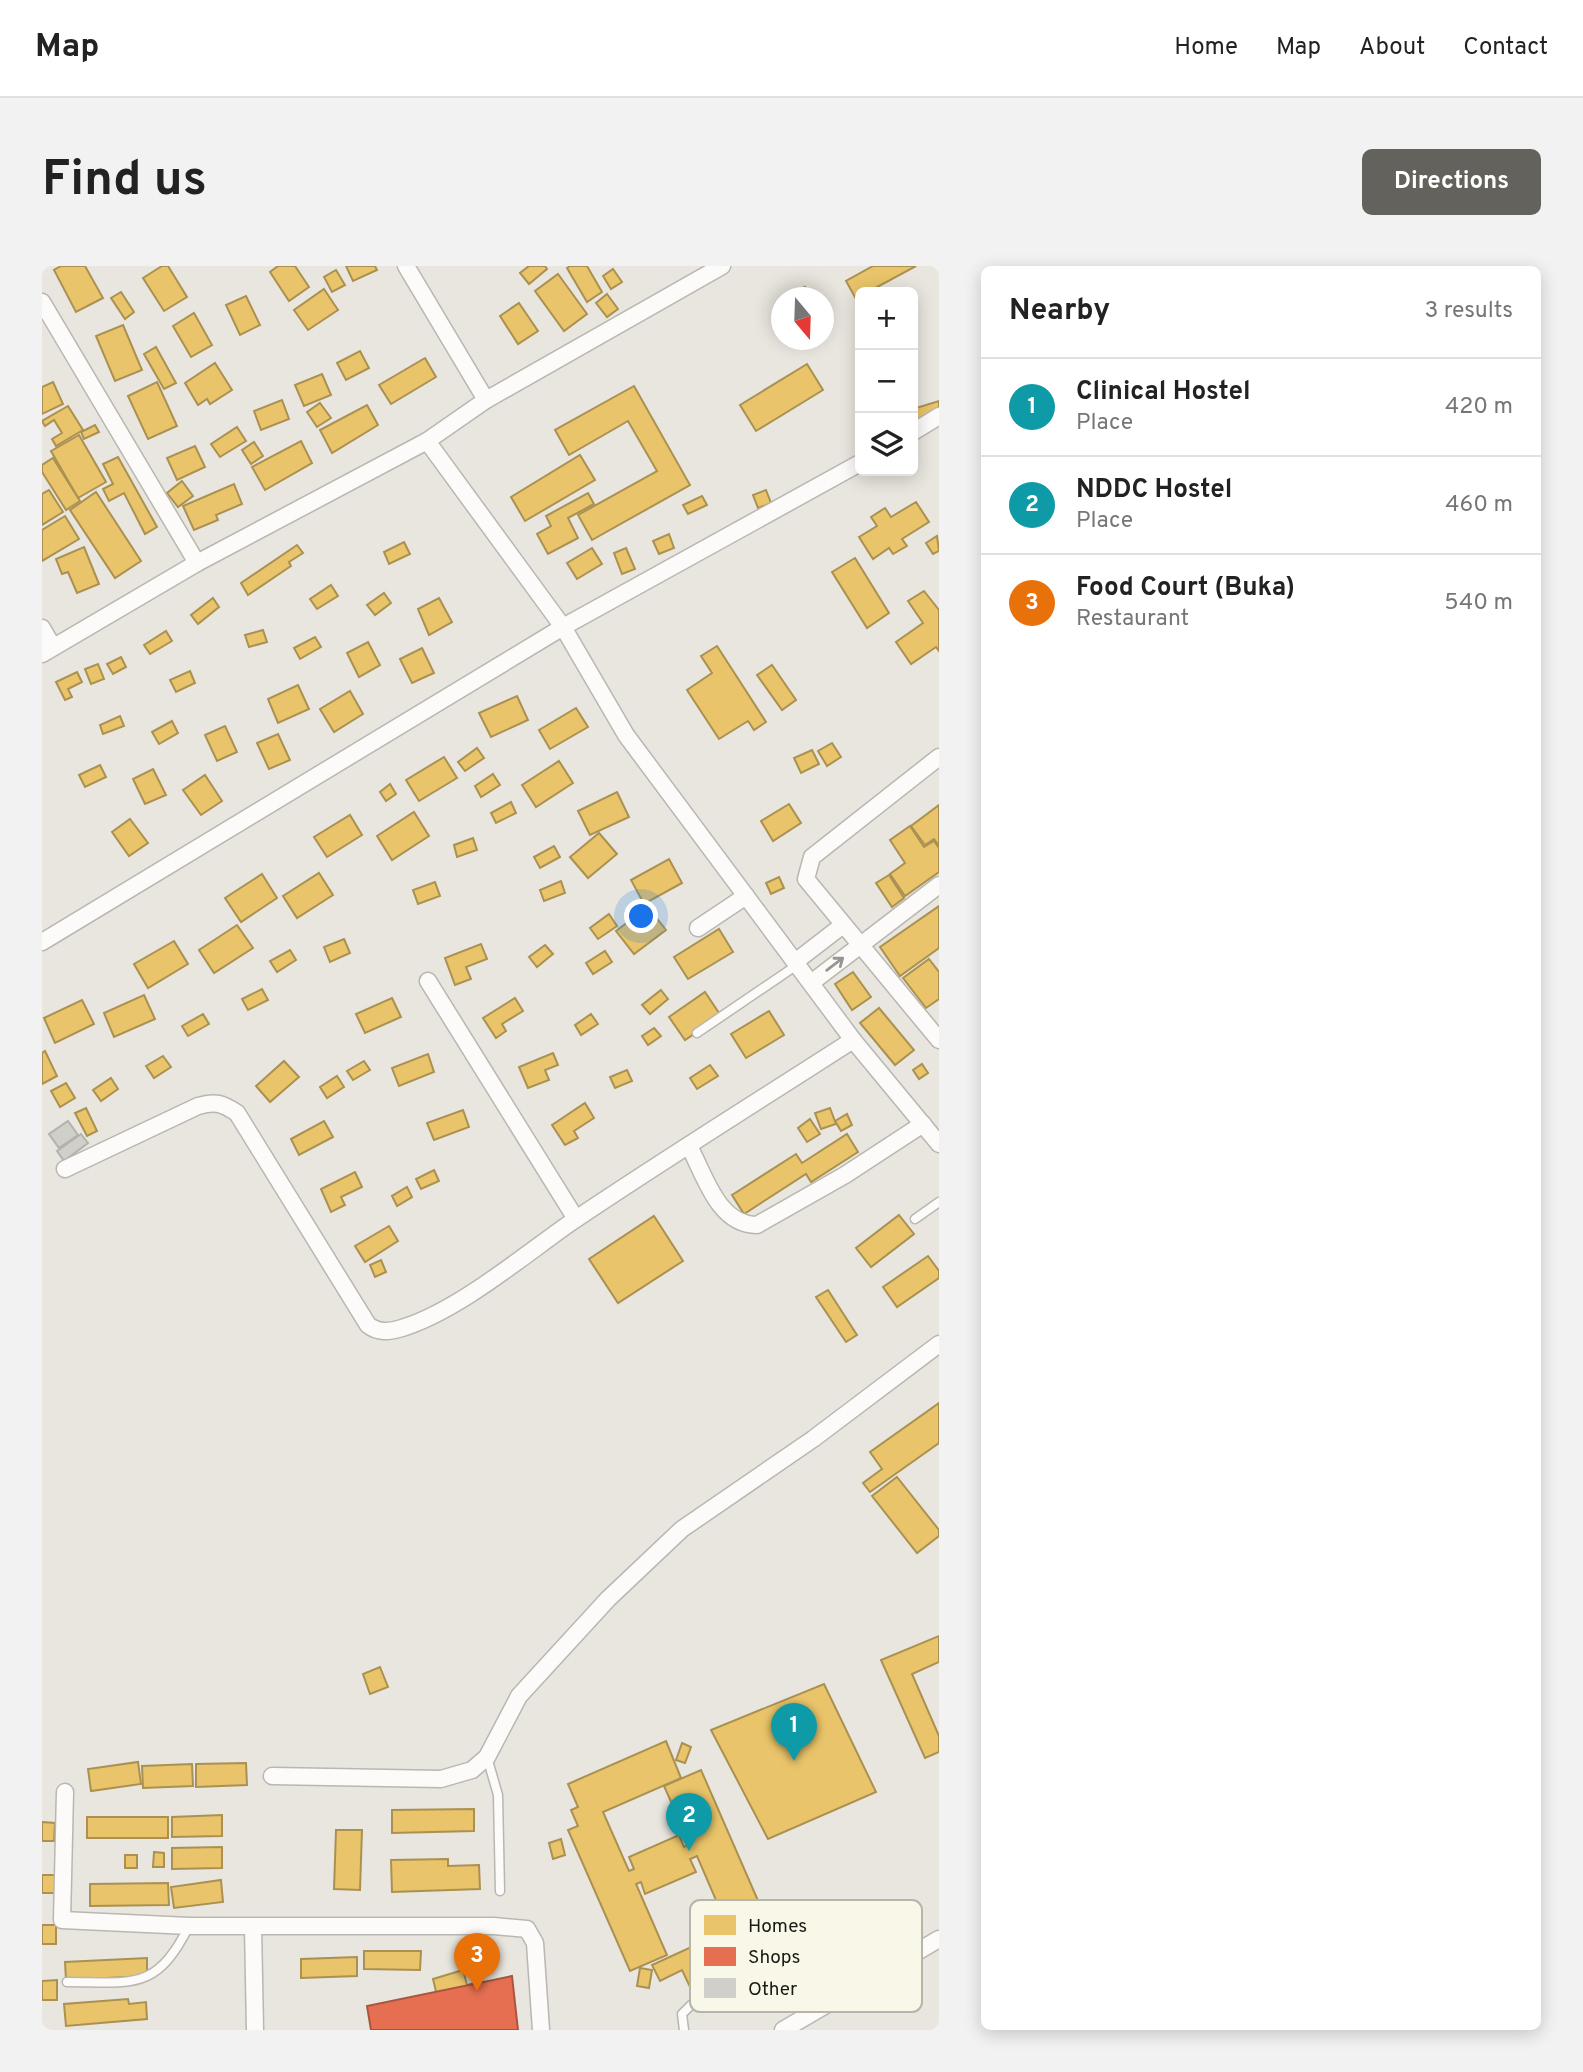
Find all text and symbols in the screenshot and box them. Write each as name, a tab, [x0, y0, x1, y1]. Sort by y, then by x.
text: Map	[35, 27, 99, 69]
text: Home	[1174, 33, 1238, 63]
text: Map	[1276, 33, 1321, 63]
text: About	[1359, 33, 1425, 63]
text: Contact	[1463, 33, 1548, 63]
button: Directions	[1362, 149, 1541, 215]
text: Find us	[42, 151, 207, 213]
north arrow	[771, 287, 834, 350]
map controls	[855, 287, 918, 476]
button: +	[855, 287, 918, 350]
text: Nearby	[1009, 293, 1110, 330]
text: 3 results	[1424, 297, 1513, 326]
button: −	[855, 350, 918, 413]
text: Clinical Hostel	[1076, 376, 1251, 409]
text: 1	[1027, 393, 1037, 422]
text: 420 m	[1445, 393, 1513, 422]
text: Place	[1076, 409, 1133, 438]
button: layers	[855, 413, 918, 476]
text: NDDC Hostel	[1076, 474, 1232, 507]
text: 2	[1025, 491, 1039, 520]
text: 460 m	[1445, 491, 1513, 520]
text: Place	[1076, 507, 1133, 536]
text: Food Court (Buka)	[1076, 572, 1295, 605]
text: 3	[1025, 589, 1039, 618]
text: 540 m	[1444, 589, 1513, 618]
text: Restaurant	[1076, 605, 1189, 634]
your location	[624, 899, 658, 933]
one-way arrow	[825, 957, 844, 972]
pin: 1	[771, 1703, 817, 1761]
pin: 2	[666, 1793, 712, 1851]
legend	[690, 1900, 922, 2012]
text: Homes	[748, 1915, 807, 1939]
pin: 3	[454, 1933, 500, 1991]
text: Shops	[748, 1946, 800, 1970]
text: Other	[748, 1978, 798, 2002]

